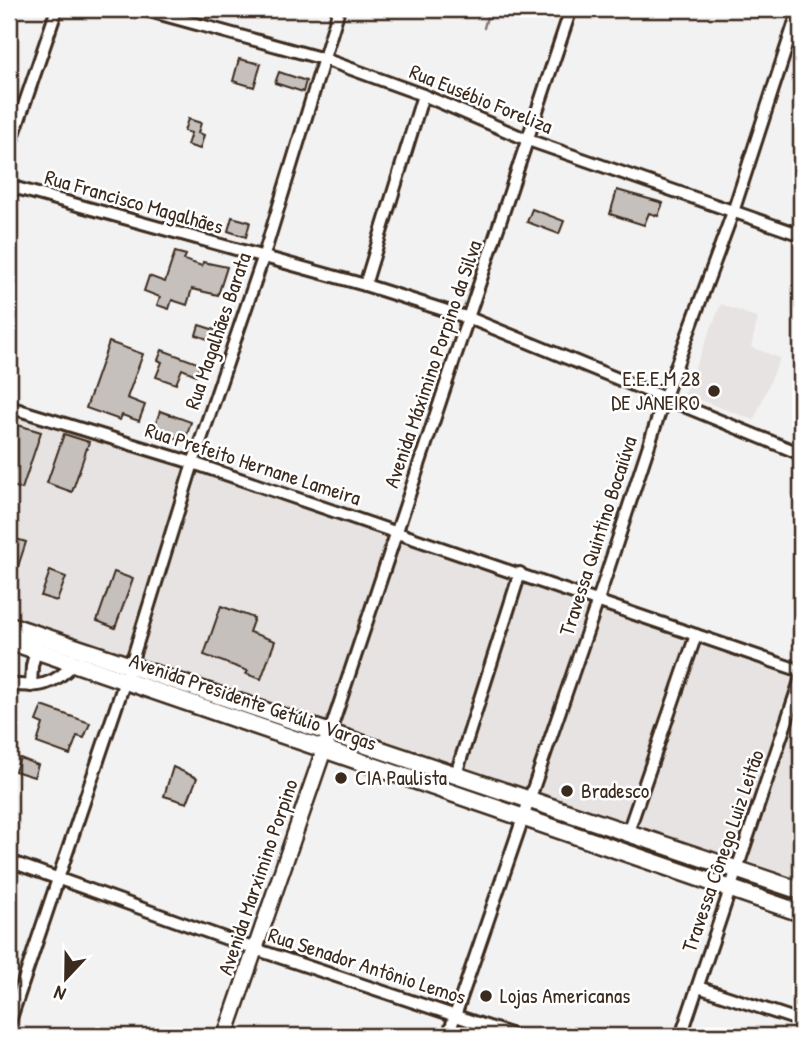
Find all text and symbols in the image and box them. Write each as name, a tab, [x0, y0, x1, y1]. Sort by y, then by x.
street label: Rua Eusébio Foreliza	[405, 57, 557, 140]
street label: Rua Francisco Magalhães	[41, 162, 227, 241]
street label: Avenida Máximino Porpino da Silva	[376, 236, 489, 491]
street label: Rua Magalhães Barata	[177, 249, 258, 413]
place label: E.E.E.M 28 DE JANEIRO	[611, 364, 700, 417]
marker: E.E.E.M 28 DE JANEIRO	[706, 383, 722, 399]
street label: Rua Prefeito Hernane Lameira	[142, 415, 365, 512]
street label: Travessa Quintino Bocaiúva	[552, 432, 644, 639]
street label: Avenida Presidente Getúlio Vargas	[126, 646, 381, 758]
street label: Travessa Cônego Luiz Leitão	[674, 746, 771, 956]
place label: CIA Paulista	[355, 763, 447, 792]
marker: CIA Paulista	[333, 770, 349, 786]
street label: Avenida Marximino Porpino	[210, 775, 305, 979]
place label: Bradesco	[581, 776, 649, 805]
marker: Bradesco	[559, 783, 575, 799]
street label: Rua Senador Antônio Lemos	[265, 920, 470, 1011]
north arrow	[32, 944, 102, 1014]
text: N	[50, 980, 69, 1008]
place label: Lojas Americanas	[500, 981, 630, 1010]
marker: Lojas Americanas	[478, 988, 494, 1004]

